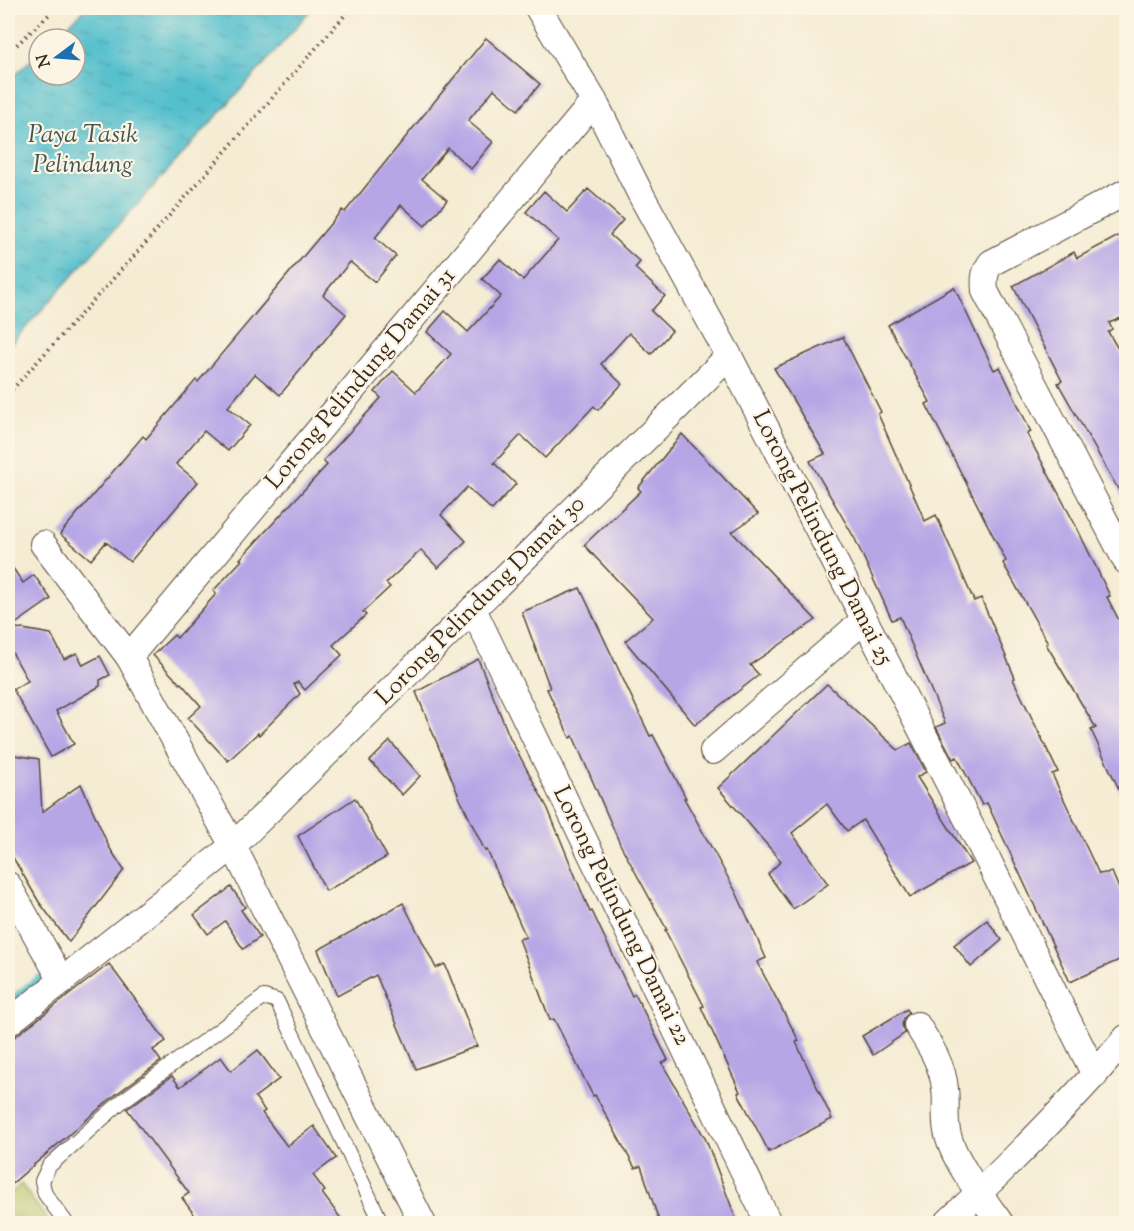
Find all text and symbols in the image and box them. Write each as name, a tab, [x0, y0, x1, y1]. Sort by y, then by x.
north arrow	[27, 27, 87, 87]
text: N	[32, 51, 58, 70]
water label: Paya Tasik Pelindung	[28, 117, 138, 184]
street label: Lorong Pelindung Damai 31	[258, 261, 464, 497]
street label: Lorong Pelindung Damai 25	[743, 405, 901, 671]
street label: Lorong Pelindung Damai 30	[368, 488, 594, 714]
street label: Lorong Pelindung Damai 22	[543, 781, 699, 1051]

